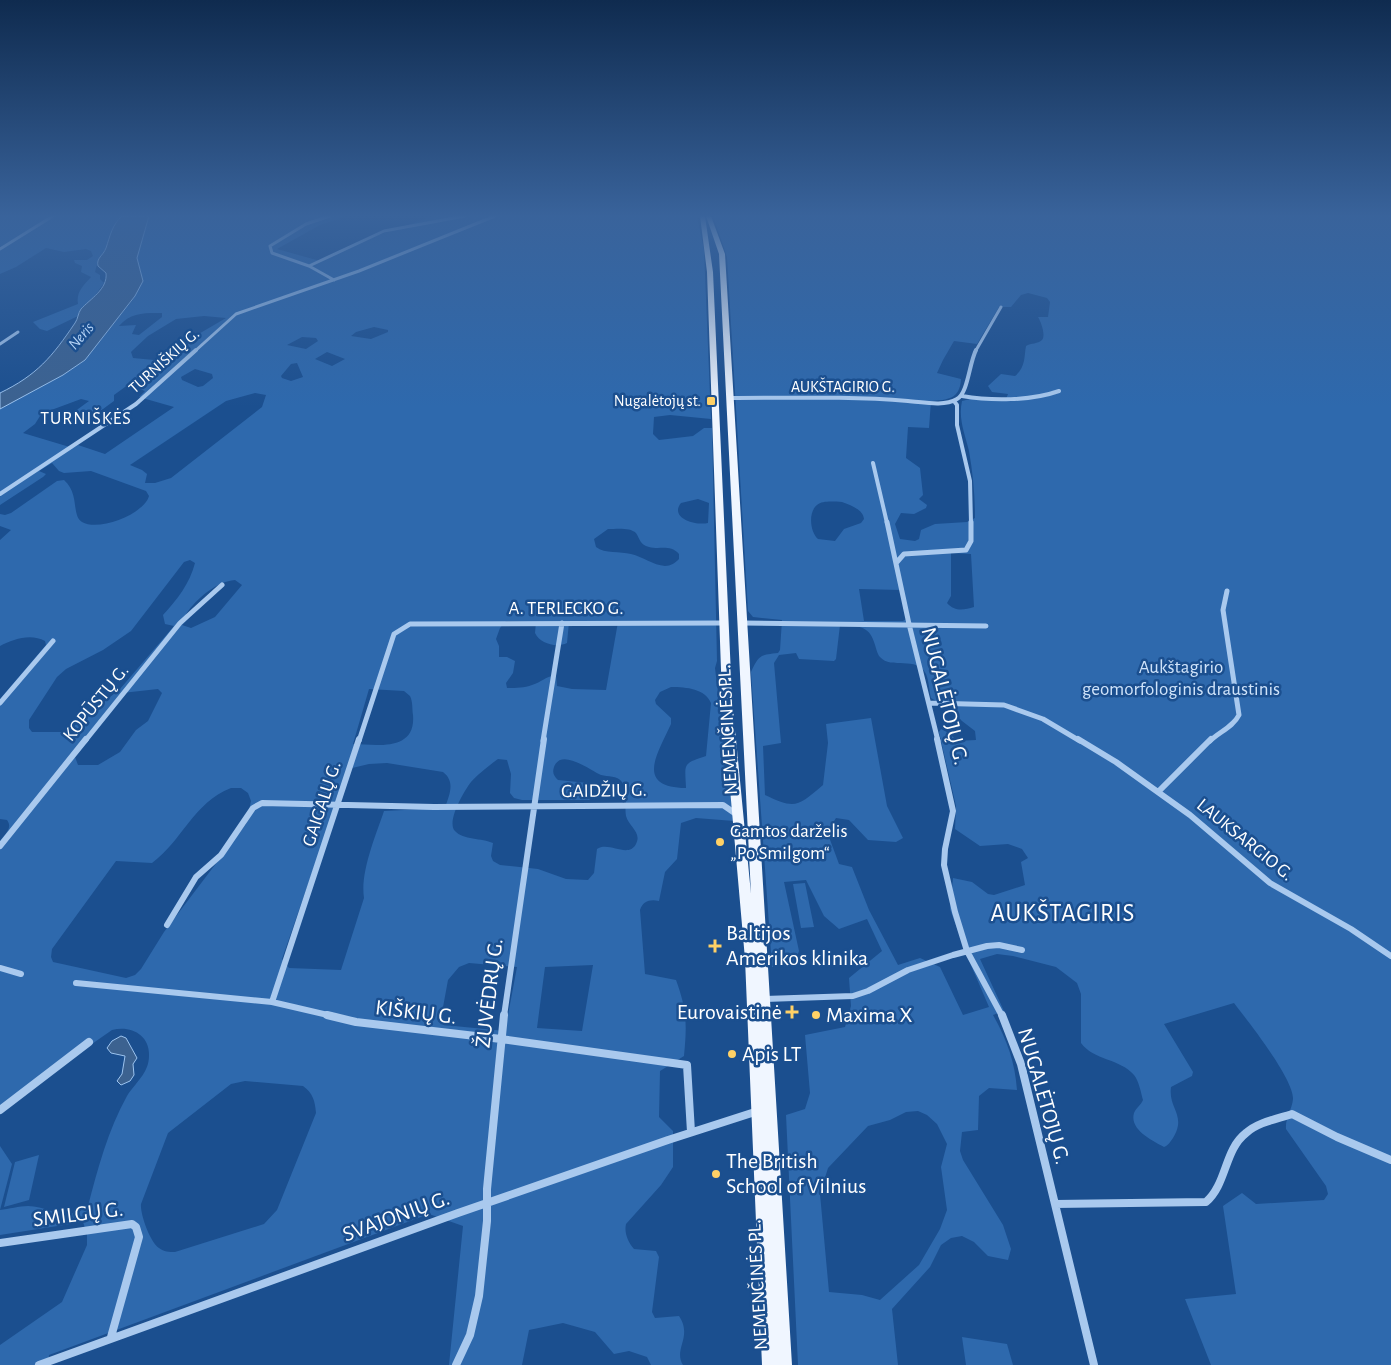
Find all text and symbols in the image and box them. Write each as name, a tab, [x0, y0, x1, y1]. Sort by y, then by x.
water label: Neris	[65, 319, 97, 353]
street label: TURNIŠKIŲ G.	[124, 324, 202, 397]
street label: AUKŠTAGIRIO G.	[791, 377, 895, 395]
place label: Nugalėtojų st.	[614, 393, 701, 410]
marker: Nugalėtojų st.	[705, 395, 717, 407]
district label: TURNIŠKĖS	[40, 407, 132, 428]
street label: A. TERLECKO G.	[508, 599, 624, 618]
street label: NUGALĖTOJŲ G.	[917, 625, 973, 767]
park label: Aukštagirio geomorfologinis draustinis	[1082, 658, 1280, 699]
street label: KOPŪSTŲ G.	[59, 660, 133, 745]
street label: NEMENČINĖS PL.	[713, 664, 741, 796]
street label: GAIGALŲ G.	[299, 759, 345, 849]
street label: GAIDŽIŲ G.	[561, 779, 647, 801]
street label: LAUKSARGIO G.	[1193, 795, 1297, 885]
place label: Gamtos darželis „Po Smilgom“	[730, 822, 848, 863]
marker: Gamtos darželis „Po Smilgom“	[714, 836, 726, 848]
district label: AUKŠTAGIRIS	[991, 899, 1135, 926]
place label: Baltijos Amerikos klinika	[726, 922, 868, 969]
street label: ŽUVĖDRŲ G.	[470, 937, 507, 1049]
marker: Baltijos Amerikos klinika	[708, 939, 722, 953]
street label: KIŠKIŲ G.	[374, 995, 458, 1028]
place label: Eurovaistinė	[677, 1001, 782, 1023]
place label: Maxima X	[826, 1004, 913, 1026]
marker: Eurovaistinė	[786, 1006, 798, 1018]
marker: Maxima X	[810, 1009, 822, 1021]
street label: NUGALĖTOJŲ G.	[1014, 1025, 1074, 1167]
place label: Apis LT	[742, 1043, 802, 1065]
marker: Apis LT	[726, 1048, 738, 1060]
place label: The British School of Vilnius	[726, 1150, 866, 1197]
marker: The British School of Vilnius	[710, 1168, 722, 1180]
street label: SVAJONIŲ G.	[340, 1187, 452, 1245]
street label: SMILGŲ G.	[32, 1198, 124, 1230]
street label: NEMENČINĖS PL.	[743, 1219, 771, 1351]

